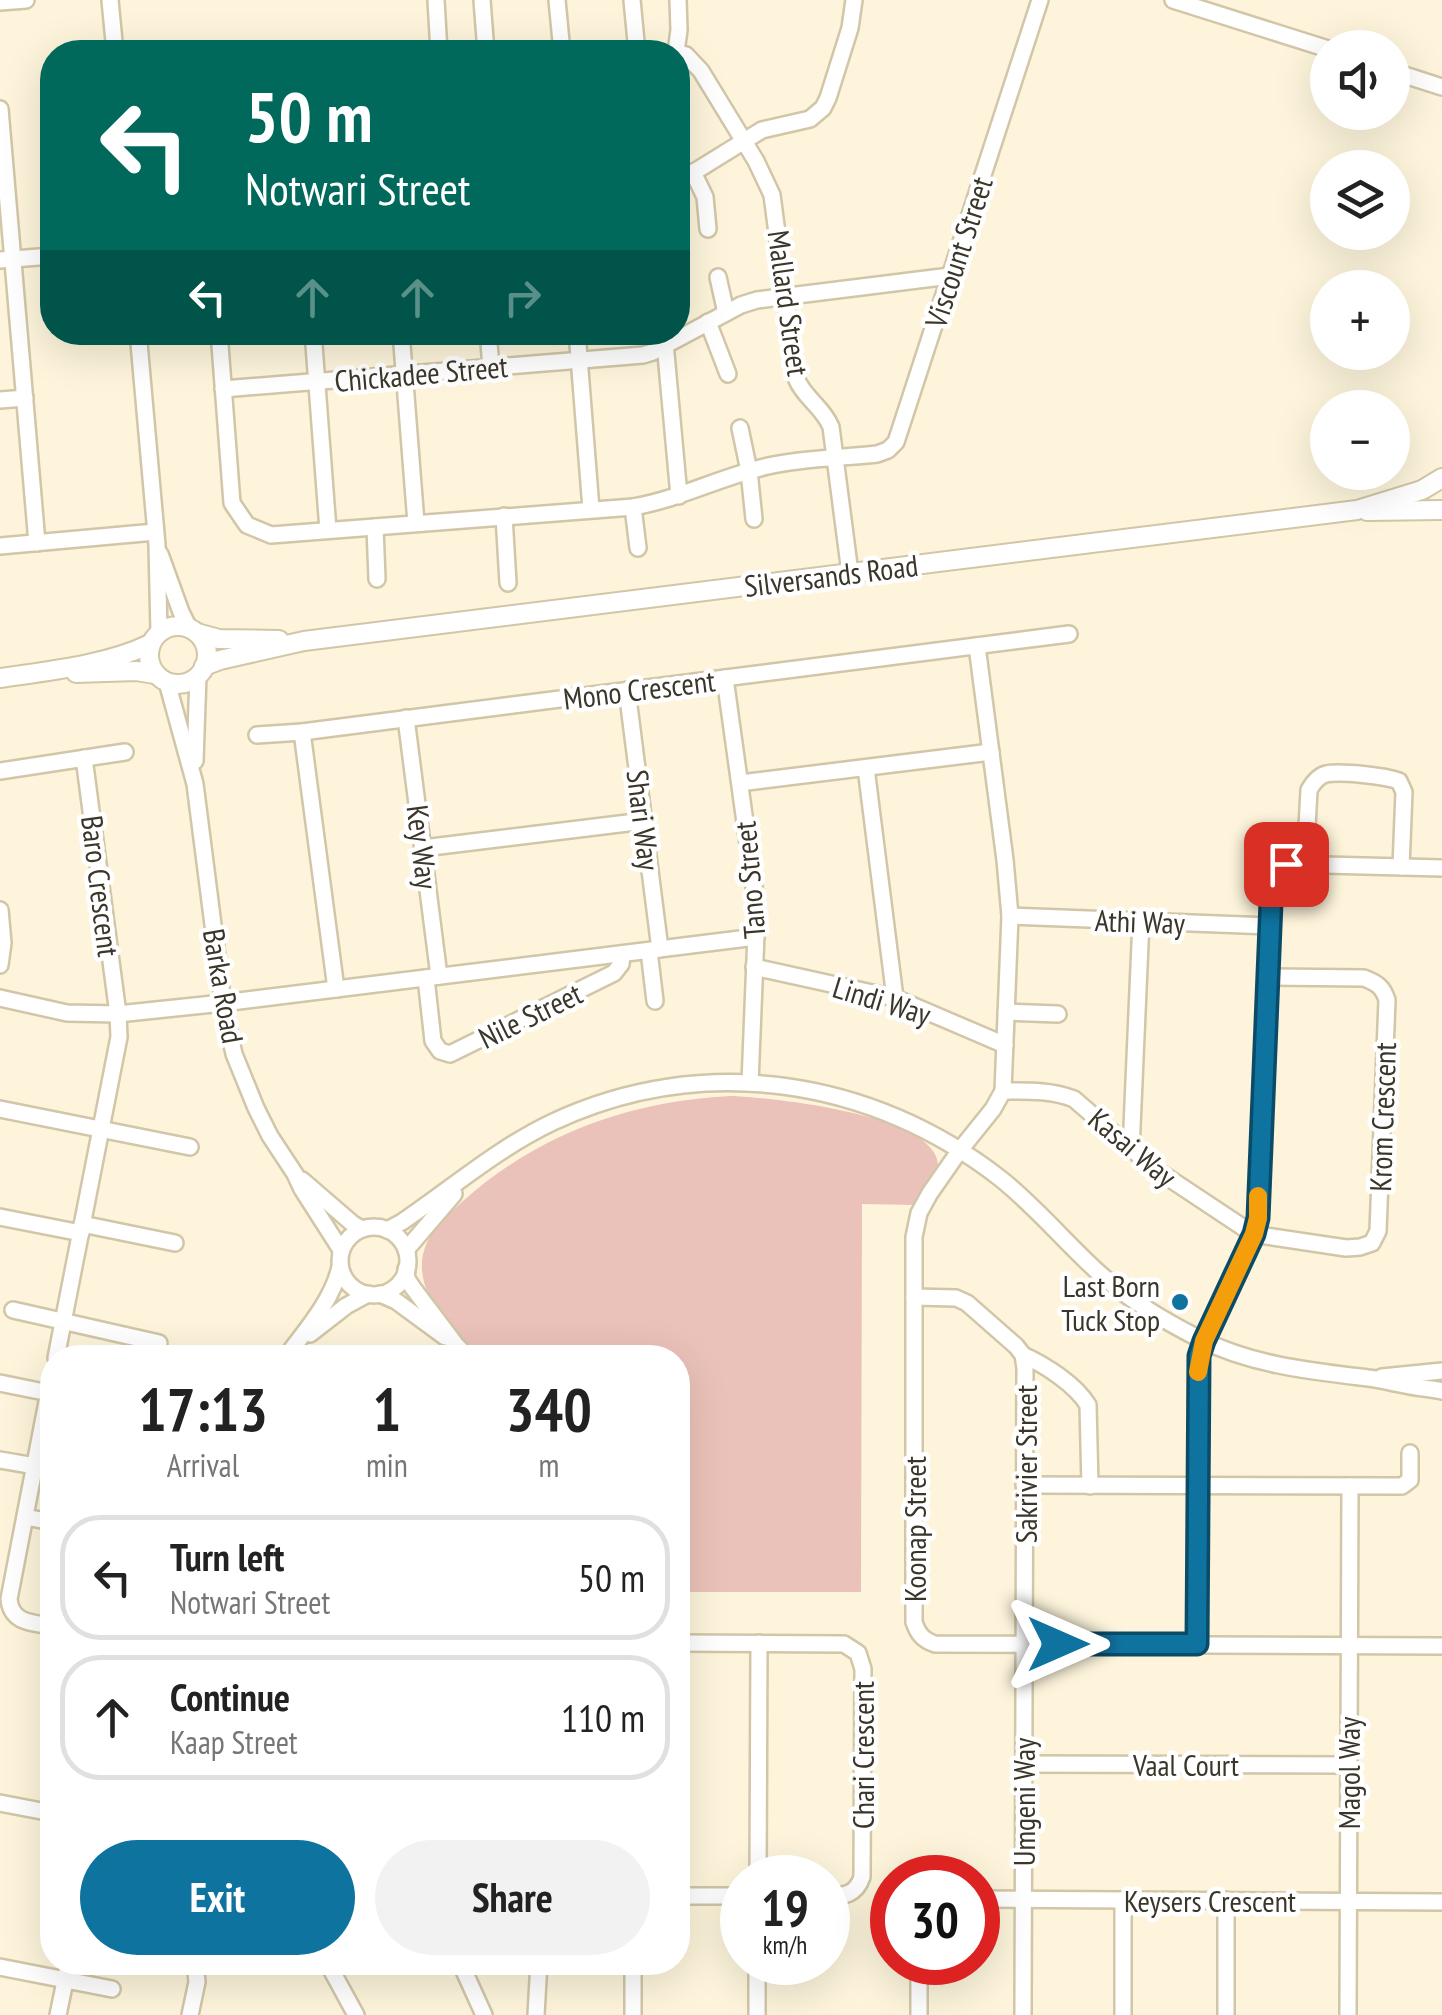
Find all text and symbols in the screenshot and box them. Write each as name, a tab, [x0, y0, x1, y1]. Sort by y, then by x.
map controls	[1310, 30, 1410, 490]
button: sound	[1310, 30, 1410, 130]
text: 50 m	[245, 71, 373, 161]
icon: left	[80, 80, 210, 210]
button: layers	[1310, 150, 1410, 250]
text: Notwari Street	[245, 159, 470, 217]
street label: Viscount Street	[915, 171, 1001, 333]
street label: Mallard Street	[759, 228, 819, 379]
icon: left	[180, 270, 235, 325]
icon: ahead	[285, 270, 340, 325]
icon: ahead	[390, 270, 445, 325]
icon: right	[495, 270, 550, 325]
button: +	[1310, 270, 1410, 370]
street label: Chickadee Street	[333, 346, 510, 400]
button: −	[1310, 390, 1410, 490]
street label: Silversands Road	[742, 545, 920, 605]
street label: Mono Crescent	[561, 660, 718, 718]
street label: Shari Way	[618, 767, 670, 873]
street label: Key Way	[399, 803, 448, 892]
street label: Baro Crescent	[73, 813, 129, 959]
street label: Tano Street	[724, 819, 774, 940]
pin	[1244, 822, 1329, 907]
icon: arrive	[1259, 837, 1314, 892]
street label: Athi Way	[1094, 900, 1186, 942]
street label: Barka Road	[195, 926, 253, 1046]
street label: Lindi Way	[829, 967, 936, 1033]
street label: Nile Street	[472, 973, 589, 1057]
street label: Krom Crescent	[1360, 1041, 1404, 1192]
street label: Kasai Way	[1081, 1099, 1186, 1196]
place label: Last Born Tuck Stop	[1061, 1266, 1160, 1339]
marker: Last Born Tuck Stop	[1169, 1291, 1191, 1313]
text: 17:13	[138, 1370, 268, 1448]
text: 1	[373, 1370, 401, 1448]
text: 340	[506, 1370, 592, 1448]
street label: Sakrivier Street	[1006, 1384, 1045, 1543]
text: Arrival	[167, 1444, 239, 1486]
text: min	[366, 1444, 408, 1486]
text: m	[538, 1444, 559, 1486]
street label: Koonap Street	[895, 1455, 934, 1602]
text: Turn left	[170, 1532, 284, 1581]
icon: left	[85, 1550, 140, 1605]
text: 50 m	[578, 1553, 645, 1602]
text: Notwari Street	[170, 1581, 330, 1623]
position arrow	[1006, 1592, 1110, 1696]
text: Continue	[170, 1672, 290, 1721]
street label: Chari Crescent	[843, 1680, 882, 1829]
icon: ahead	[85, 1690, 140, 1745]
text: 110 m	[561, 1693, 645, 1742]
street label: Magol Way	[1329, 1716, 1368, 1829]
text: Kaap Street	[170, 1721, 298, 1763]
street label: Umgeni Way	[1004, 1737, 1043, 1866]
street label: Vaal Court	[1132, 1745, 1240, 1784]
button: Exit	[80, 1840, 355, 1955]
button: Share	[375, 1840, 650, 1955]
speed limit sign: 30	[870, 1855, 1000, 1985]
text: 19	[761, 1875, 809, 1940]
street label: Keysers Crescent	[1124, 1881, 1297, 1920]
text: km/h	[763, 1929, 807, 1961]

